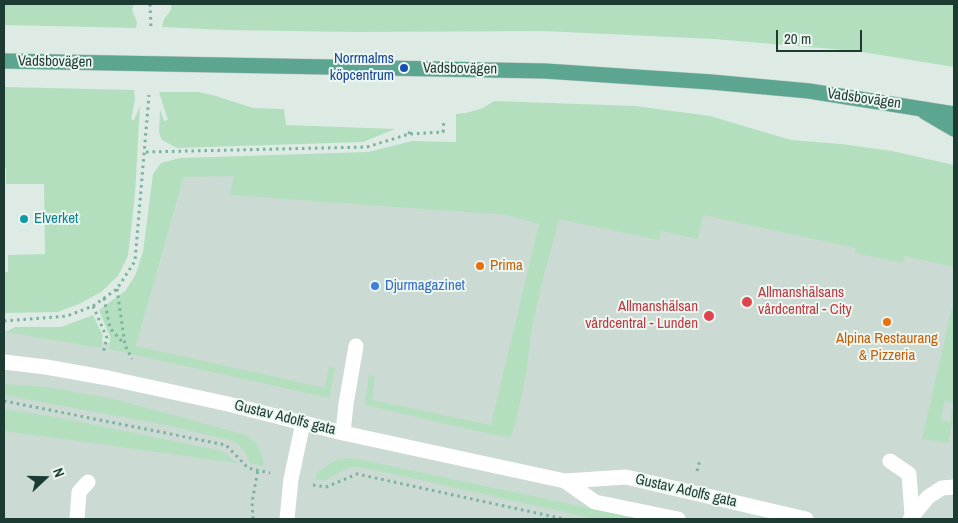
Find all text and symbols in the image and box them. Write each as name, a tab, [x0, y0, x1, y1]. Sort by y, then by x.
scale bar	[778, 20, 864, 52]
text: 20 m	[784, 28, 811, 49]
place label: Norrmalms köpcentrum	[330, 50, 394, 85]
street label: Vadsbovägen	[18, 52, 92, 72]
street label: Vadsbovägen	[423, 59, 497, 79]
marker: Norrmalms köpcentrum	[398, 62, 410, 74]
street label: Vadsbovägen	[826, 85, 902, 113]
place label: Elverket	[34, 210, 78, 228]
marker: Elverket	[18, 213, 30, 225]
place label: Prima	[490, 257, 523, 275]
marker: Prima	[474, 260, 486, 272]
place label: Djurmagazinet	[385, 277, 465, 295]
marker: Djurmagazinet	[369, 280, 381, 292]
place label: Allmanshälsans vårdcentral - City	[758, 284, 852, 319]
marker: Allmanshälsans vårdcentral - City	[740, 295, 754, 309]
place label: Allmanshälsan vårdcentral - Lunden	[585, 298, 698, 333]
marker: Allmanshälsan vårdcentral - Lunden	[702, 309, 716, 323]
marker: Alpina Restaurang & Pizzeria	[881, 316, 893, 328]
place label: Alpina Restaurang & Pizzeria	[836, 330, 938, 365]
street label: Gustav Adolfs gata	[232, 397, 338, 439]
north arrow	[20, 453, 70, 503]
text: N	[49, 466, 69, 480]
street label: Gustav Adolfs gata	[633, 471, 739, 511]

